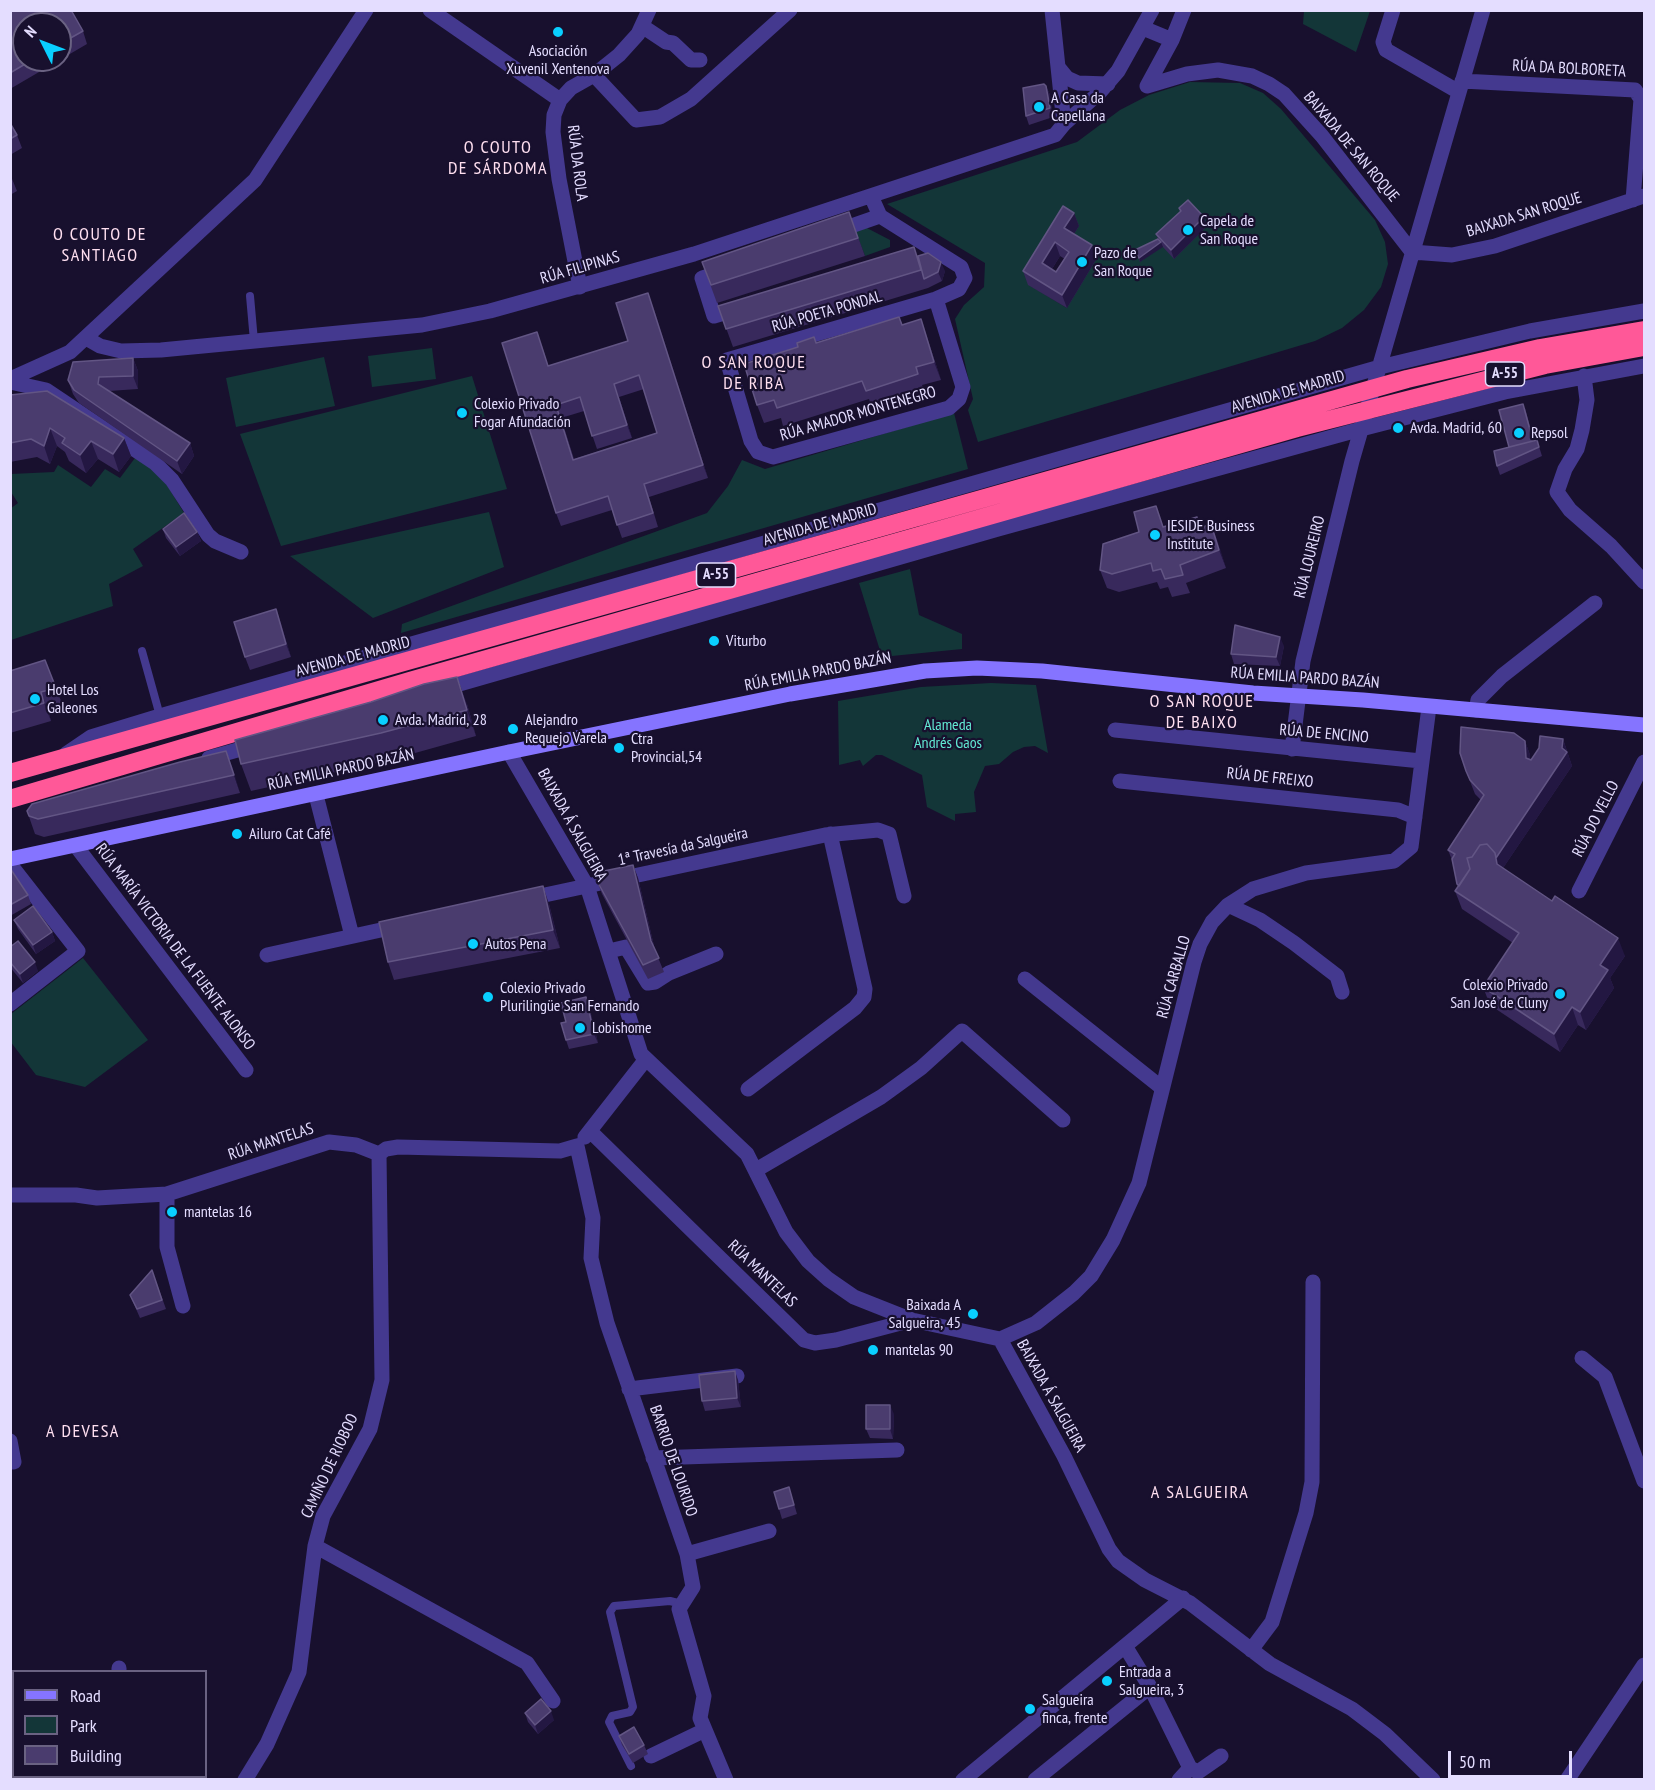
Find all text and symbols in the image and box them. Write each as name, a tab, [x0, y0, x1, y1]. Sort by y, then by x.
north arrow	[12, 12, 72, 72]
text: N	[20, 21, 40, 41]
marker: Asociación Xuvenil Xentenova	[551, 25, 565, 39]
place label: Asociación Xuvenil Xentenova	[506, 41, 610, 79]
street label: RÚA DA BOLBORETA	[1512, 56, 1626, 82]
place label: A Casa da Capellana	[1051, 88, 1105, 126]
street label: BAIXADA DE SAN ROQUE	[1299, 88, 1403, 206]
marker: A Casa da Capellana	[1032, 100, 1046, 114]
street label: RÚA DA ROLA	[563, 124, 591, 202]
district label: O COUTO DE SÁRDOMA	[448, 137, 548, 180]
street label: BAIXADA SAN ROQUE	[1464, 188, 1584, 242]
place label: Capela de San Roque	[1200, 211, 1258, 249]
marker: Capela de San Roque	[1181, 223, 1195, 237]
district label: O COUTO DE SANTIAGO	[53, 224, 147, 266]
place label: Pazo de San Roque	[1094, 243, 1152, 281]
street label: RÚA FILIPINAS	[538, 248, 622, 288]
marker: Pazo de San Roque	[1075, 255, 1089, 269]
street label: RÚA POETA PONDAL	[770, 287, 884, 337]
district label: O SAN ROQUE DE RIBA	[702, 352, 806, 394]
road number: A-55	[1486, 362, 1524, 386]
street label: AVENIDA DE MADRID	[1229, 367, 1347, 417]
street label: RÚA AMADOR MONTENEGRO	[778, 383, 938, 445]
place label: Colexio Privado Fogar Afundación	[474, 394, 571, 432]
marker: Colexio Privado Fogar Afundación	[455, 406, 469, 420]
place label: Avda. Madrid, 60	[1410, 418, 1502, 438]
marker: Avda. Madrid, 60	[1391, 421, 1405, 435]
place label: Repsol	[1531, 423, 1568, 443]
marker: Repsol	[1512, 426, 1526, 440]
street label: AVENIDA DE MADRID	[761, 500, 879, 550]
street label: RÚA LOUREIRO	[1291, 514, 1329, 600]
place label: IESIDE Business Institute	[1167, 516, 1255, 554]
marker: IESIDE Business Institute	[1148, 528, 1162, 542]
road number: A-55	[696, 563, 736, 587]
place label: Viturbo	[726, 631, 766, 651]
street label: AVENIDA DE MADRID	[294, 633, 412, 681]
marker: Viturbo	[707, 634, 721, 648]
street label: RÚA EMILIA PARDO BAZÁN	[743, 648, 893, 696]
street label: RÚA EMILIA PARDO BAZÁN	[1230, 663, 1380, 693]
place label: Hotel Los Galeones	[47, 680, 99, 718]
district label: O SAN ROQUE DE BAIXO	[1150, 691, 1254, 734]
marker: Hotel Los Galeones	[28, 692, 42, 706]
place label: Avda. Madrid, 28	[395, 710, 487, 730]
place label: Alejandro Requejo Varela	[525, 710, 607, 748]
marker: Avda. Madrid, 28	[376, 713, 390, 727]
park label: Alameda Andrés Gaos	[914, 715, 982, 753]
street label: RÚA DE ENCINO	[1279, 721, 1369, 747]
marker: Alejandro Requejo Varela	[506, 722, 520, 736]
place label: Ctra Provincial,54	[631, 729, 702, 767]
marker: Ctra Provincial,54	[612, 741, 626, 755]
street label: RÚA EMILIA PARDO BAZÁN	[266, 745, 416, 795]
street label: RÚA DE FREIXO	[1226, 764, 1314, 792]
street label: BAIXADA Á SALGUEIRA	[533, 765, 611, 885]
street label: RÚA DO VELLO	[1569, 778, 1623, 860]
place label: Ailuro Cat Café	[249, 824, 331, 844]
street label: 1ª Travesía da Salgueira	[616, 824, 750, 870]
marker: Ailuro Cat Café	[230, 827, 244, 841]
street label: RÚA MARÍA VICTORIA DE LA FUENTE ALONSO	[91, 840, 259, 1054]
street label: RÚA CARBALLO	[1153, 933, 1195, 1021]
place label: Autos Pena	[485, 934, 546, 954]
marker: Autos Pena	[466, 937, 480, 951]
place label: Colexio Privado San José de Cluny	[1450, 975, 1548, 1013]
place label: Colexio Privado Plurilingüe San Fernando	[500, 978, 639, 1016]
marker: Colexio Privado San José de Cluny	[1553, 987, 1567, 1001]
marker: Colexio Privado Plurilingüe San Fernando	[481, 990, 495, 1004]
place label: Lobishome	[592, 1018, 652, 1038]
marker: Lobishome	[573, 1021, 587, 1035]
street label: RÚA MANTELAS	[226, 1119, 316, 1165]
place label: mantelas 16	[184, 1202, 252, 1222]
marker: mantelas 16	[165, 1205, 179, 1219]
street label: RÚA MANTELAS	[723, 1236, 801, 1312]
place label: Baixada A Salgueira, 45	[889, 1295, 961, 1333]
marker: Baixada A Salgueira, 45	[966, 1307, 980, 1321]
street label: BAIXADA Á SALGUEIRA	[1012, 1336, 1090, 1456]
place label: mantelas 90	[885, 1340, 953, 1360]
marker: mantelas 90	[866, 1343, 880, 1357]
street label: BARRIO DE LOURIDO	[645, 1403, 701, 1519]
street label: CAMIÑO DE RIOBOO	[297, 1411, 363, 1521]
district label: A DEVESA	[46, 1421, 120, 1443]
district label: A SALGUEIRA	[1151, 1482, 1249, 1504]
place label: Entrada a Salgueira, 3	[1119, 1662, 1184, 1700]
legend	[12, 1670, 207, 1778]
marker: Entrada a Salgueira, 3	[1100, 1674, 1114, 1688]
text: Road	[70, 1684, 101, 1707]
place label: Salgueira finca, frente	[1042, 1690, 1107, 1728]
marker: Salgueira finca, frente	[1023, 1702, 1037, 1716]
text: Park	[70, 1714, 97, 1737]
scale bar	[1451, 1739, 1576, 1777]
text: Building	[70, 1744, 122, 1767]
text: 50 m	[1459, 1750, 1491, 1773]

